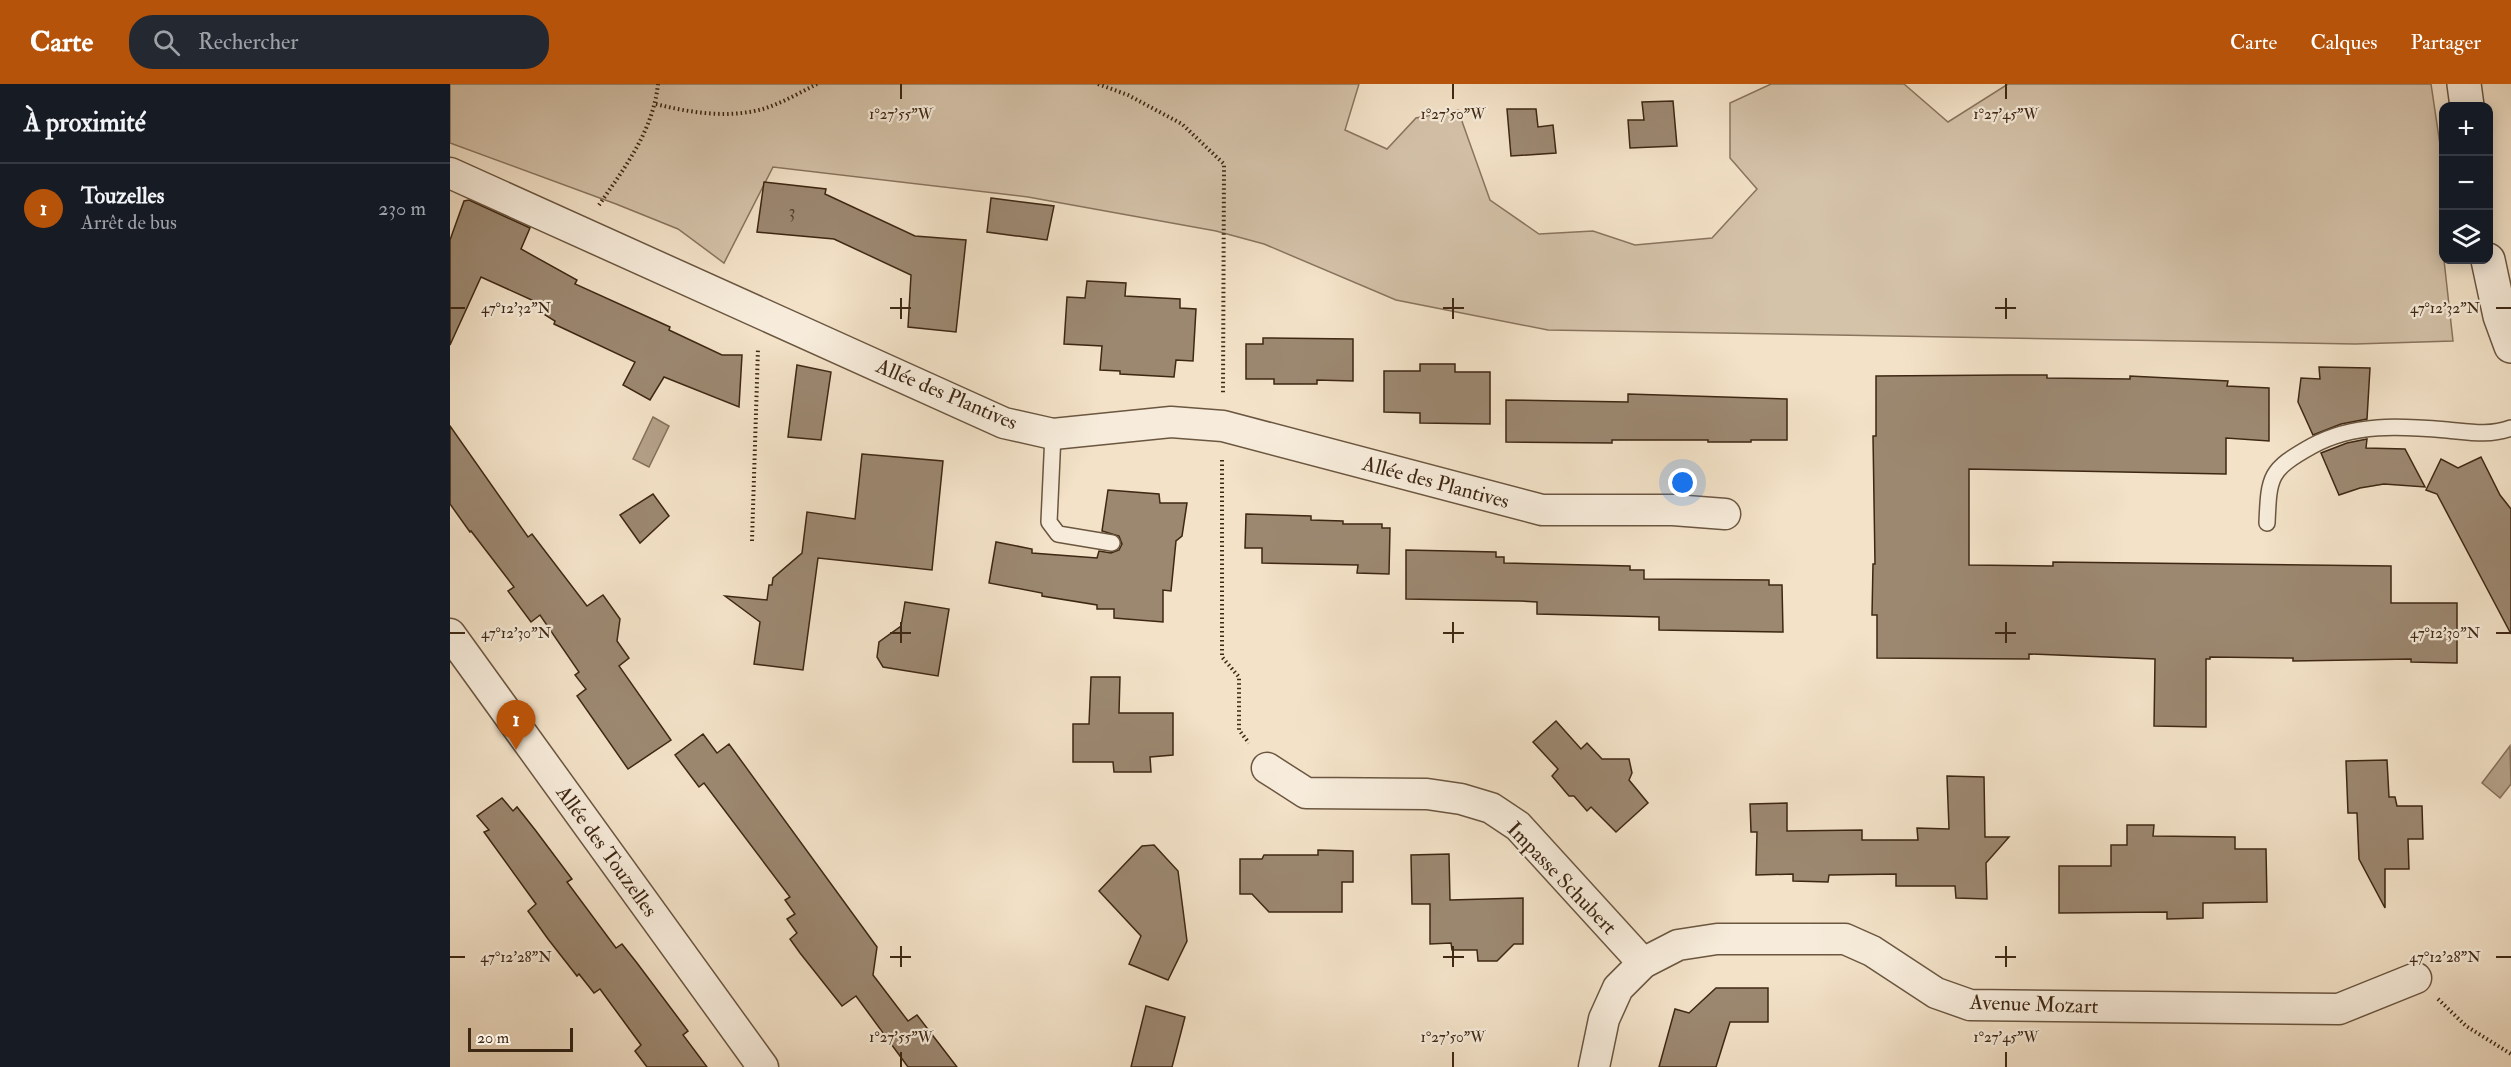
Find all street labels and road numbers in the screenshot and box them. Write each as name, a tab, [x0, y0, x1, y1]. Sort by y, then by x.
street label: Allée des Plantives	[871, 352, 1022, 436]
street label: Allée des Plantives	[1359, 450, 1512, 515]
street label: Allée des Touzelles	[549, 779, 663, 922]
street label: Impasse Schubert	[1501, 816, 1623, 941]
street label: Avenue Mozart	[1968, 989, 2099, 1020]

